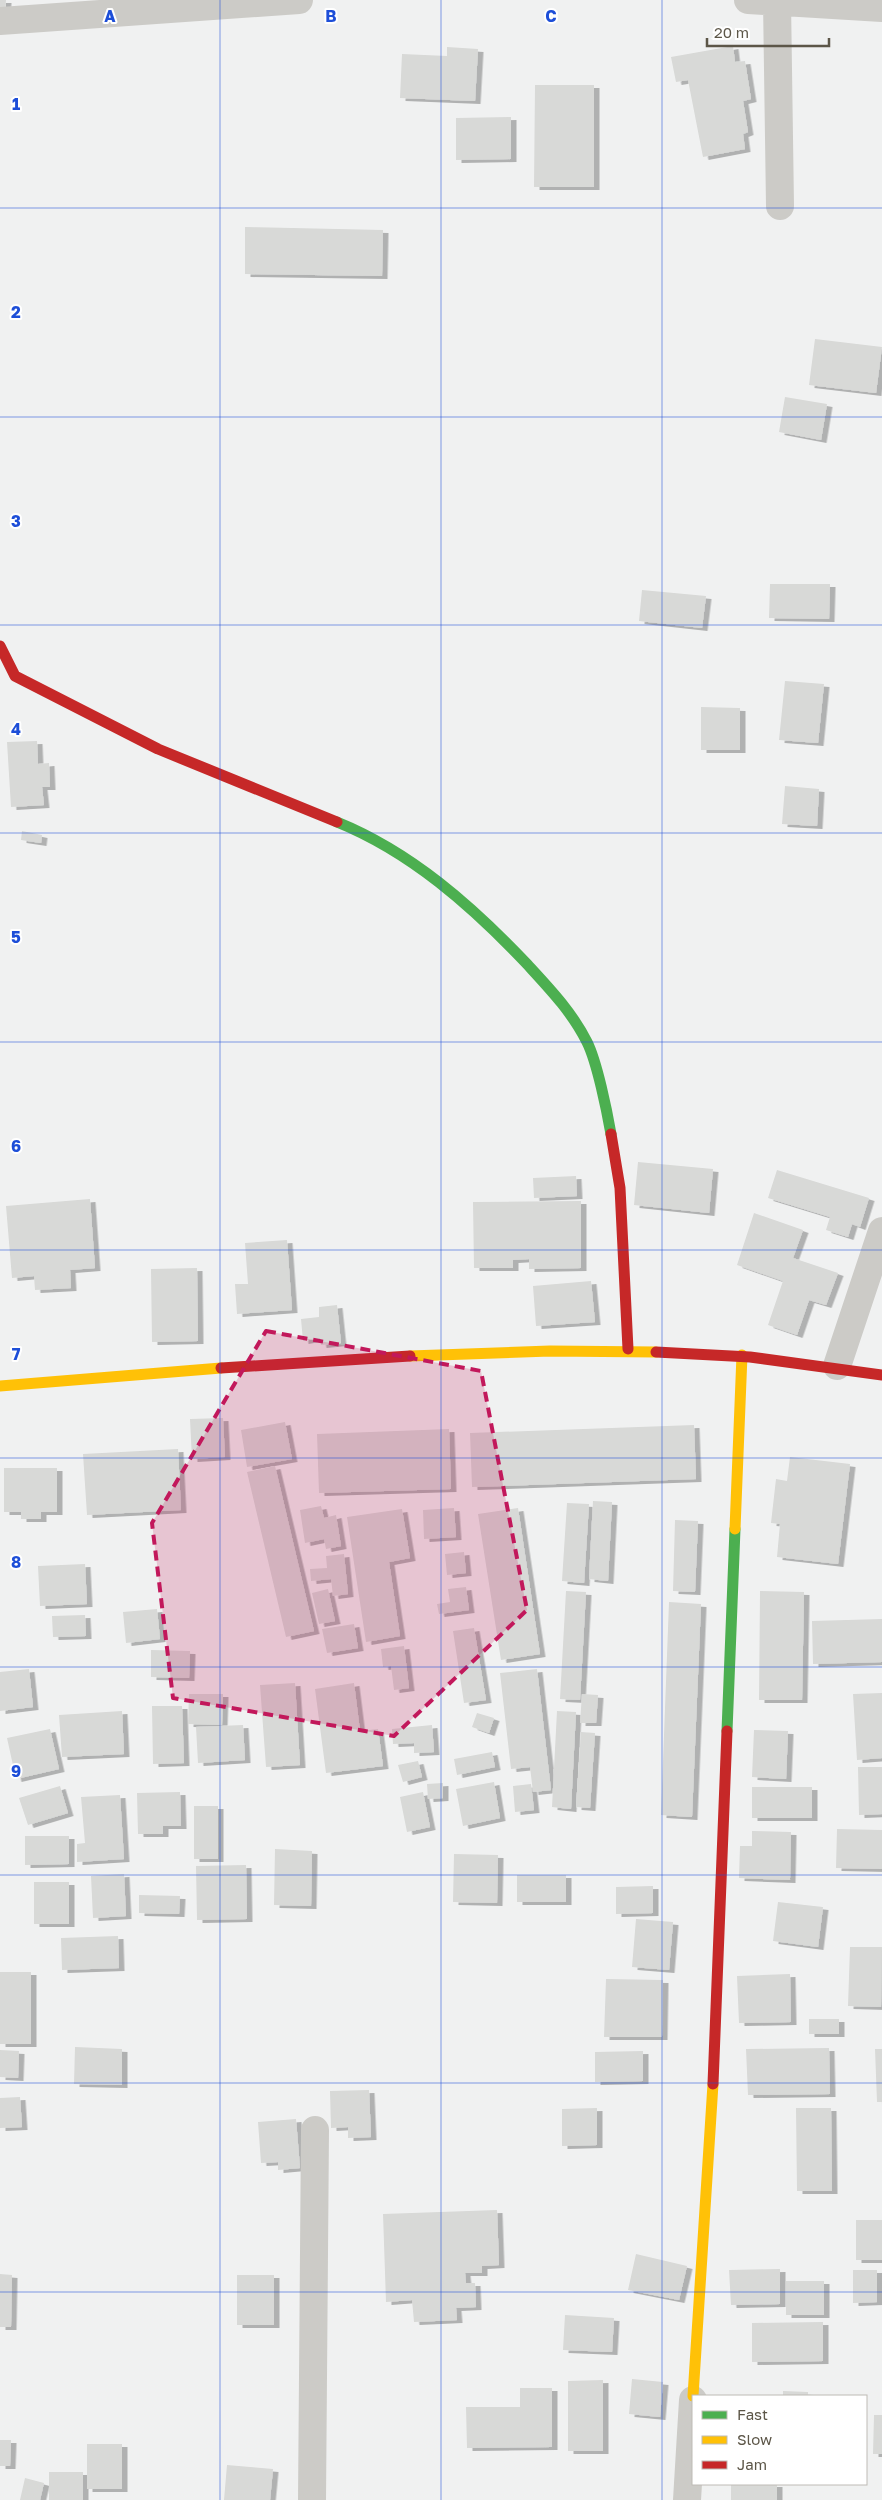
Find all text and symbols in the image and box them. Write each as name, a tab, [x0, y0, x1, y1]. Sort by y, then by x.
text: A	[104, 6, 116, 26]
text: B	[325, 6, 337, 26]
text: C	[545, 6, 557, 26]
scale bar	[707, 15, 830, 47]
text: 20 m	[714, 23, 749, 41]
text: 1	[12, 94, 20, 114]
text: 2	[11, 302, 21, 322]
text: 3	[11, 511, 21, 531]
text: 4	[11, 719, 21, 739]
text: 5	[11, 927, 21, 947]
text: 6	[11, 1136, 21, 1156]
text: 7	[12, 1344, 21, 1364]
text: 8	[11, 1552, 21, 1572]
text: 9	[11, 1761, 21, 1781]
legend	[692, 2395, 867, 2485]
text: Fast	[737, 2405, 768, 2423]
text: Slow	[737, 2430, 772, 2448]
text: Jam	[737, 2455, 767, 2473]

